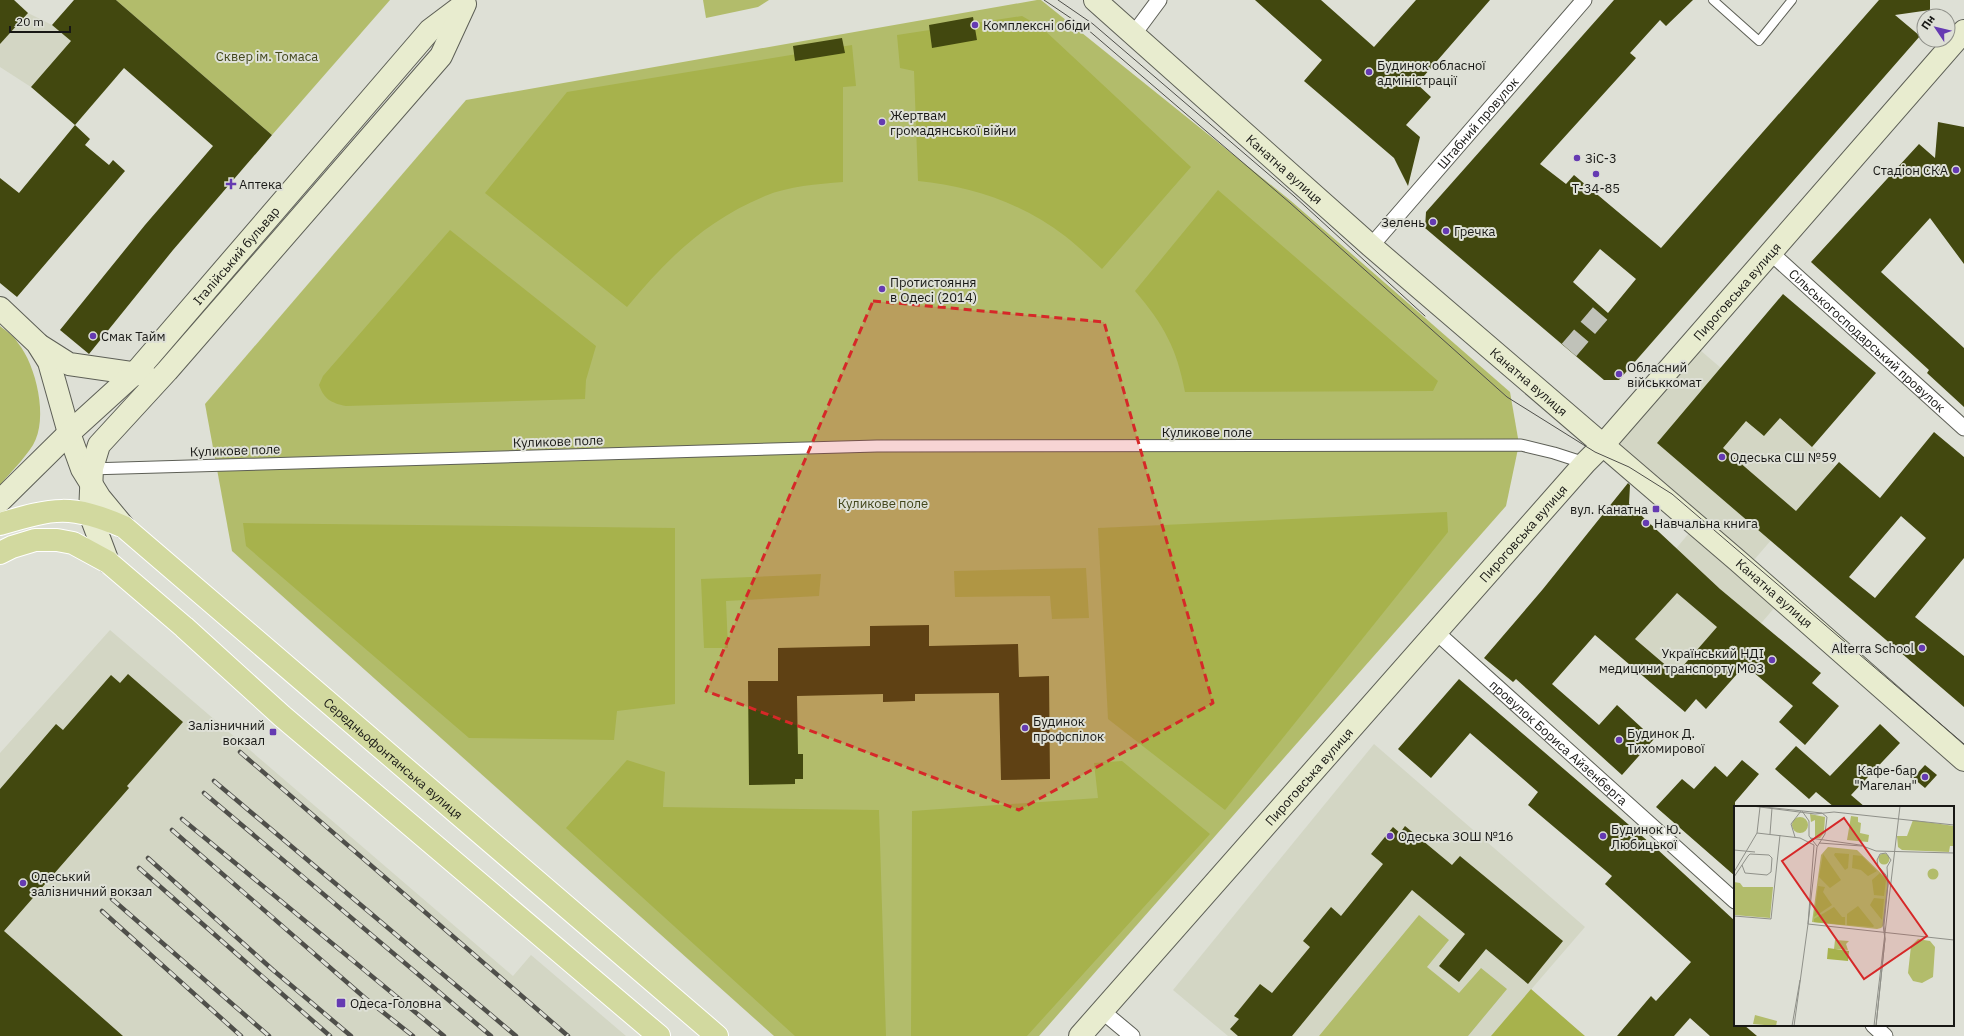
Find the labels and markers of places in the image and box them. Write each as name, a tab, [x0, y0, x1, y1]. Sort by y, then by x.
place label: Комплексні обіди	[983, 17, 1090, 34]
marker: Комплексні обіди	[970, 20, 980, 30]
place label: Будинок обласної адміністрації	[1377, 57, 1486, 89]
marker: Будинок обласної адміністрації	[1364, 67, 1374, 77]
place label: Жертвам громадянської війни	[890, 107, 1016, 139]
marker: Жертвам громадянської війни	[877, 117, 887, 127]
place label: ЗіС-3	[1585, 150, 1617, 167]
marker: ЗіС-3	[1572, 153, 1582, 163]
place label: Стадіон СКА	[1873, 162, 1949, 179]
marker: Стадіон СКА	[1951, 165, 1961, 175]
marker: Т-34-85	[1591, 169, 1601, 179]
place label: Аптека	[239, 176, 282, 193]
marker: Аптека	[226, 179, 236, 189]
place label: Т-34-85	[1572, 180, 1620, 197]
place label: Зелень	[1381, 214, 1425, 231]
marker: Зелень	[1428, 217, 1438, 227]
place label: Гречка	[1454, 223, 1495, 240]
marker: Гречка	[1441, 226, 1451, 236]
place label: Протистояння в Одесі (2014)	[890, 274, 977, 306]
marker: Протистояння в Одесі (2014)	[877, 284, 887, 294]
place label: Смак Тайм	[101, 328, 165, 345]
marker: Смак Тайм	[88, 331, 98, 341]
place label: Обласний військкомат	[1627, 359, 1702, 391]
marker: Обласний військкомат	[1614, 369, 1624, 379]
place label: Одеська CШ №59	[1730, 449, 1837, 466]
marker: Одеська CШ №59	[1717, 452, 1727, 462]
place label: вул. Канатна	[1570, 501, 1648, 518]
marker: вул. Канатна	[1651, 504, 1661, 514]
place label: Навчальна книга	[1654, 515, 1758, 532]
marker: Навчальна книга	[1641, 518, 1651, 528]
place label: Alterra School	[1831, 640, 1914, 657]
marker: Alterra School	[1917, 643, 1927, 653]
place label: Український НДІ медицини транспорту МОЗ	[1599, 645, 1764, 677]
marker: Український НДІ медицини транспорту МОЗ	[1767, 655, 1777, 665]
place label: Будинок профспілок	[1033, 713, 1104, 745]
place label: Залізничний вокзал	[188, 717, 265, 749]
marker: Будинок профспілок	[1020, 723, 1030, 733]
place label: Будинок Д. Тихомирової	[1627, 725, 1705, 757]
marker: Залізничний вокзал	[268, 727, 278, 737]
marker: Будинок Д. Тихомирової	[1614, 735, 1624, 745]
place label: Кафе-бар "Магелан"	[1854, 762, 1917, 794]
marker: Кафе-бар "Магелан"	[1920, 772, 1930, 782]
place label: Будинок Ю. Любицької	[1611, 821, 1682, 853]
place label: Одеська ЗОШ №16	[1398, 828, 1514, 845]
marker: Одеська ЗОШ №16	[1385, 831, 1395, 841]
marker: Будинок Ю. Любицької	[1598, 831, 1608, 841]
place label: Одеський залізничний вокзал	[31, 868, 152, 900]
marker: Одеський залізничний вокзал	[18, 878, 28, 888]
place label: Одеса-Головна	[350, 995, 442, 1012]
marker: Одеса-Головна	[335, 997, 347, 1009]

